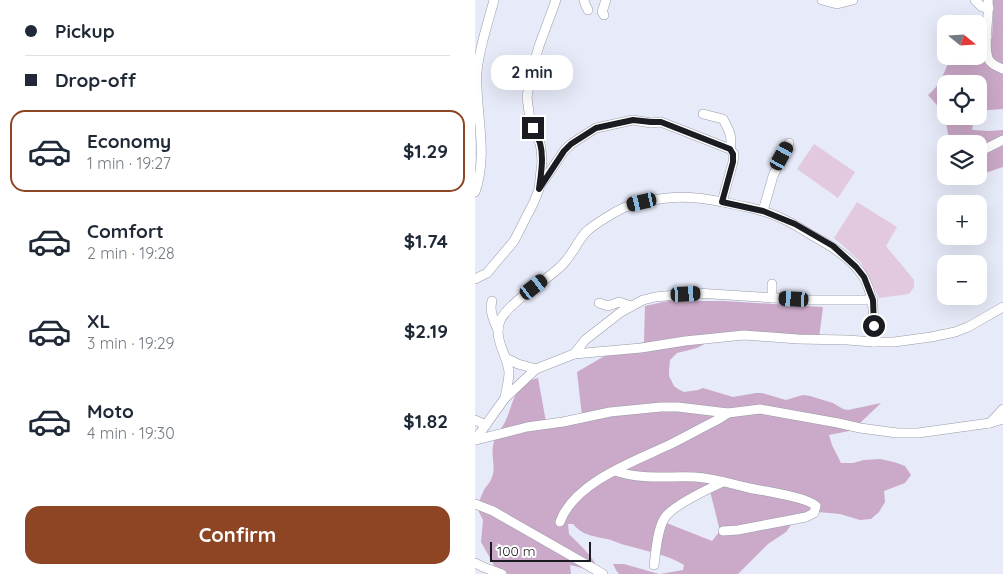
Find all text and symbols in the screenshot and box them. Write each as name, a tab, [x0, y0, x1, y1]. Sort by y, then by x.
north arrow	[937, 15, 987, 65]
map controls	[937, 15, 987, 305]
text: Pickup	[55, 19, 115, 43]
callout: 2 min	[492, 56, 574, 90]
text: 2 min	[511, 62, 553, 82]
text: Drop-off	[55, 68, 136, 92]
button: locate	[937, 75, 987, 125]
route end	[522, 117, 544, 139]
icon: car	[27, 129, 72, 174]
text: Economy	[87, 129, 171, 153]
button: layers	[937, 135, 987, 185]
text: $1.29	[403, 139, 448, 163]
car	[768, 139, 795, 173]
text: 1 min · 19:27	[87, 153, 171, 173]
car	[625, 191, 658, 213]
button: +	[937, 195, 987, 245]
icon: car	[27, 219, 72, 264]
text: Comfort	[87, 219, 164, 243]
text: $1.74	[404, 229, 448, 253]
text: 2 min · 19:28	[87, 243, 175, 263]
button: −	[937, 255, 987, 305]
car	[517, 272, 550, 302]
car	[670, 286, 701, 302]
car	[778, 291, 809, 307]
icon: car	[27, 309, 72, 354]
text: XL	[87, 309, 110, 333]
route start	[863, 315, 885, 337]
text: $2.19	[404, 319, 448, 343]
text: 3 min · 19:29	[87, 333, 175, 353]
icon: car	[27, 399, 72, 444]
text: Moto	[87, 399, 134, 423]
text: $1.82	[403, 409, 448, 433]
text: 4 min · 19:30	[87, 423, 175, 443]
button: Confirm	[25, 506, 450, 564]
scale bar	[490, 539, 591, 562]
text: 100 m	[497, 542, 535, 560]

